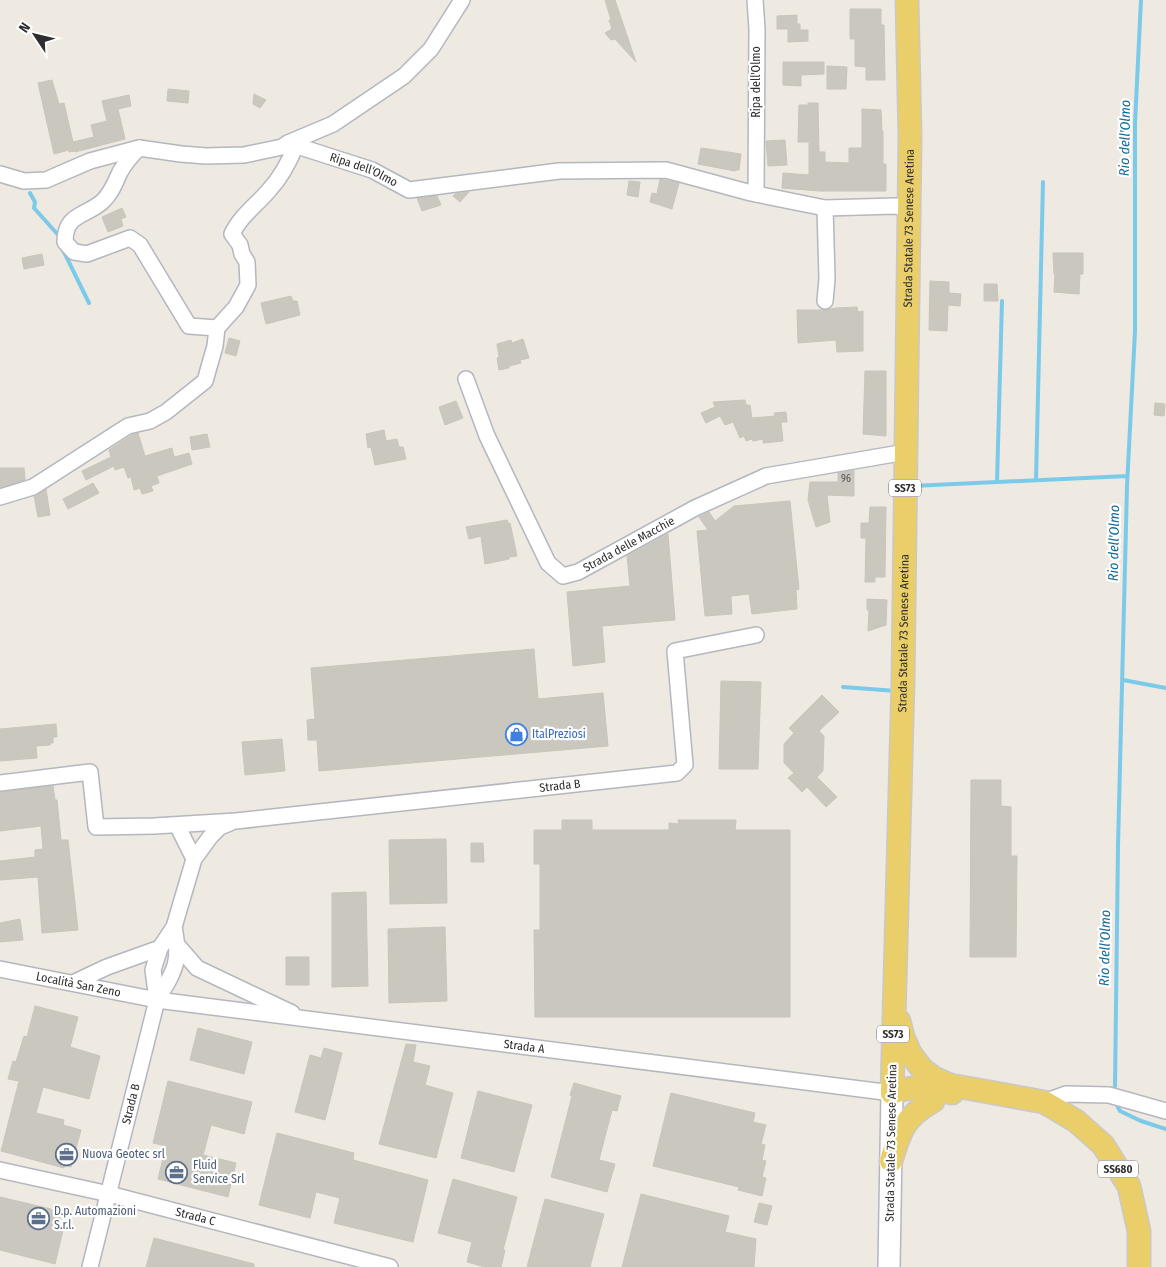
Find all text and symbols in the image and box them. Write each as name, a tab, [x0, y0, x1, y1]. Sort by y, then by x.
north arrow	[10, 10, 60, 60]
text: N	[15, 20, 34, 36]
street label: Ripa dell'Olmo	[749, 46, 763, 118]
water label: Rio dell'Olmo	[1116, 100, 1134, 176]
street label: Strada Statale 73 Senese Aretina	[901, 149, 917, 307]
street label: Ripa dell'Olmo	[328, 150, 400, 189]
house number: 96	[841, 473, 851, 485]
road number: SS73	[889, 479, 921, 496]
water label: Rio dell'Olmo	[1105, 505, 1123, 581]
street label: Strada delle Macchie	[581, 514, 677, 575]
street label: Strada Statale 73 Senese Aretina	[895, 554, 912, 712]
shop icon: ItalPreziosi	[504, 722, 528, 746]
place label: ItalPreziosi	[532, 727, 586, 741]
street label: Strada B	[539, 777, 582, 795]
water label: Rio dell'Olmo	[1096, 910, 1114, 986]
street label: Località San Zeno	[35, 969, 122, 1000]
road number: SS73	[877, 1026, 909, 1042]
street label: Strada A	[503, 1037, 546, 1056]
street label: Strada Statale 73 Senese Aretina	[883, 1064, 899, 1222]
street label: Strada B	[119, 1082, 143, 1126]
office icon: Nuova Geotec srl	[54, 1142, 78, 1166]
place label: Nuova Geotec srl	[82, 1147, 165, 1161]
place label: Fluid Service Srl	[193, 1158, 244, 1186]
office icon: Fluid Service Srl	[165, 1160, 189, 1184]
road number: SS680	[1098, 1160, 1138, 1178]
place label: D.p. Automazioni S.r.l.	[54, 1204, 136, 1232]
street label: Strada C	[174, 1205, 217, 1228]
office icon: D.p. Automazioni S.r.l.	[26, 1206, 50, 1230]

